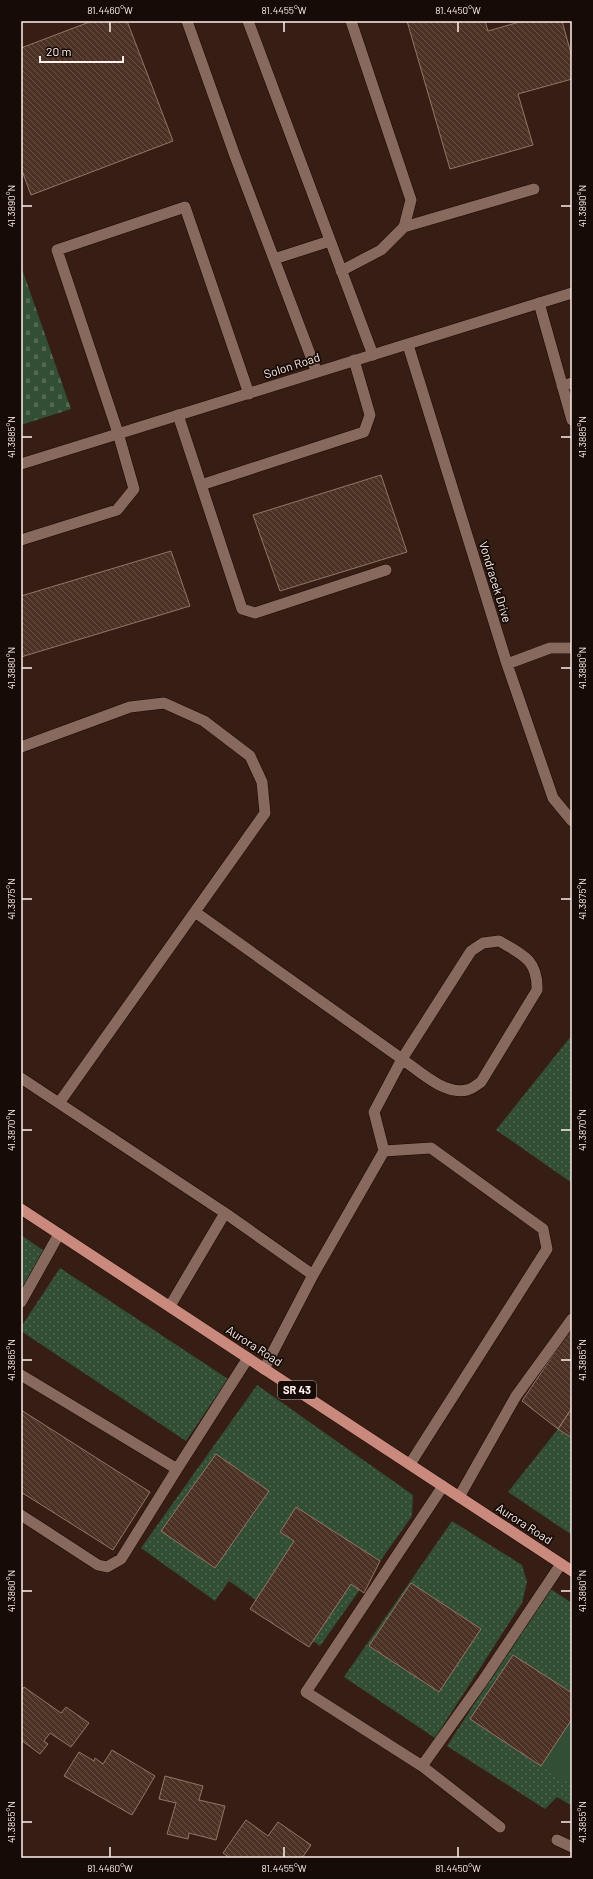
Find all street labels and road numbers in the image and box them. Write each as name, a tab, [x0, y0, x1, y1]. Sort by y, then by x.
street label: Solon Road	[262, 349, 322, 381]
street label: Vondracek Drive	[477, 539, 515, 624]
street label: Aurora Road	[224, 1322, 285, 1368]
road number: SR 43	[278, 1381, 316, 1399]
street label: Aurora Road	[494, 1500, 555, 1546]

